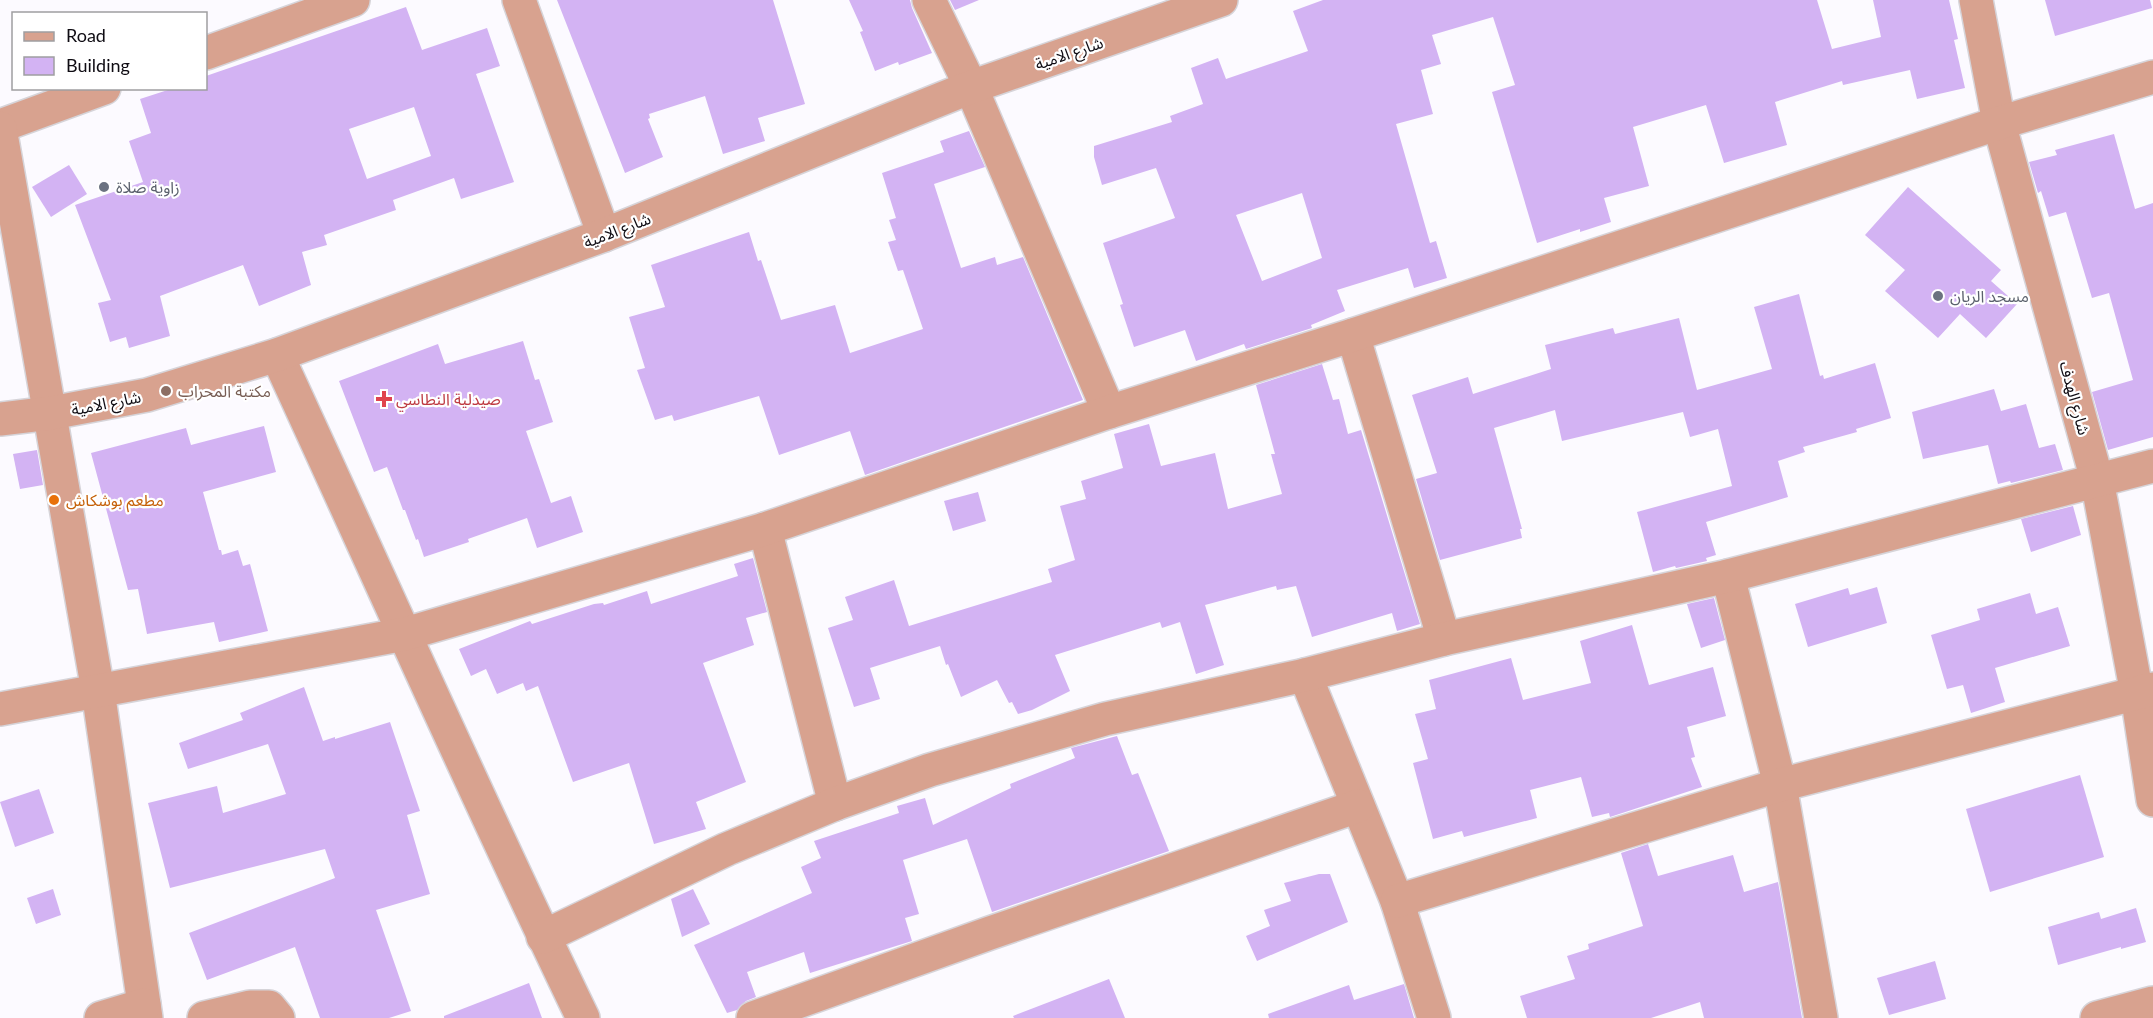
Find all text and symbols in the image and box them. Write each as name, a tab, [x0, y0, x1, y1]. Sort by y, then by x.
legend	[12, 12, 207, 90]
text: Road	[66, 24, 106, 46]
street label: شارع الامية	[1032, 32, 1107, 77]
text: Building	[66, 54, 130, 76]
place label: زاوية صلاة	[116, 177, 180, 197]
marker: زاوية صلاة	[97, 180, 111, 194]
street label: شارع الامية	[580, 208, 655, 255]
place label: مسجد الريان	[1950, 286, 2029, 306]
marker: مسجد الريان	[1931, 289, 1945, 303]
street label: شارع الهدف	[2053, 359, 2094, 438]
place label: مكتبة المحراب	[178, 381, 271, 401]
marker: مكتبة المحراب	[159, 384, 173, 398]
street label: شارع الامية	[69, 386, 143, 422]
place label: صيدلية النطاسي	[396, 389, 501, 412]
marker: صيدلية النطاسي	[377, 392, 391, 406]
place label: مطعم بوشكاش	[66, 490, 164, 513]
marker: مطعم بوشكاش	[47, 493, 61, 507]

